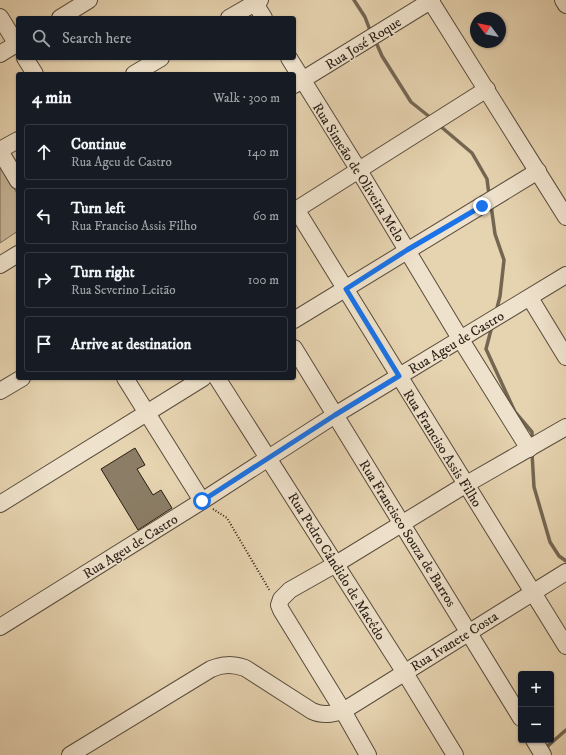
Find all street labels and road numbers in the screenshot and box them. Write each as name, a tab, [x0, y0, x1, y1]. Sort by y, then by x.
street label: Rua José Roque	[322, 13, 405, 74]
street label: Rua Simeão de Oliveira Melo	[308, 100, 408, 245]
street label: Rua Ageu de Castro	[405, 307, 508, 379]
street label: Rua Franciso Assis Filho	[399, 386, 486, 511]
street label: Rua Francisco Souza de Barros	[354, 457, 460, 611]
street label: Rua Pedro Cândido de Macêdo	[283, 489, 389, 644]
street label: Rua Ageu de Castro	[80, 510, 181, 583]
street label: Rua Ivanete Costa	[407, 608, 502, 676]

